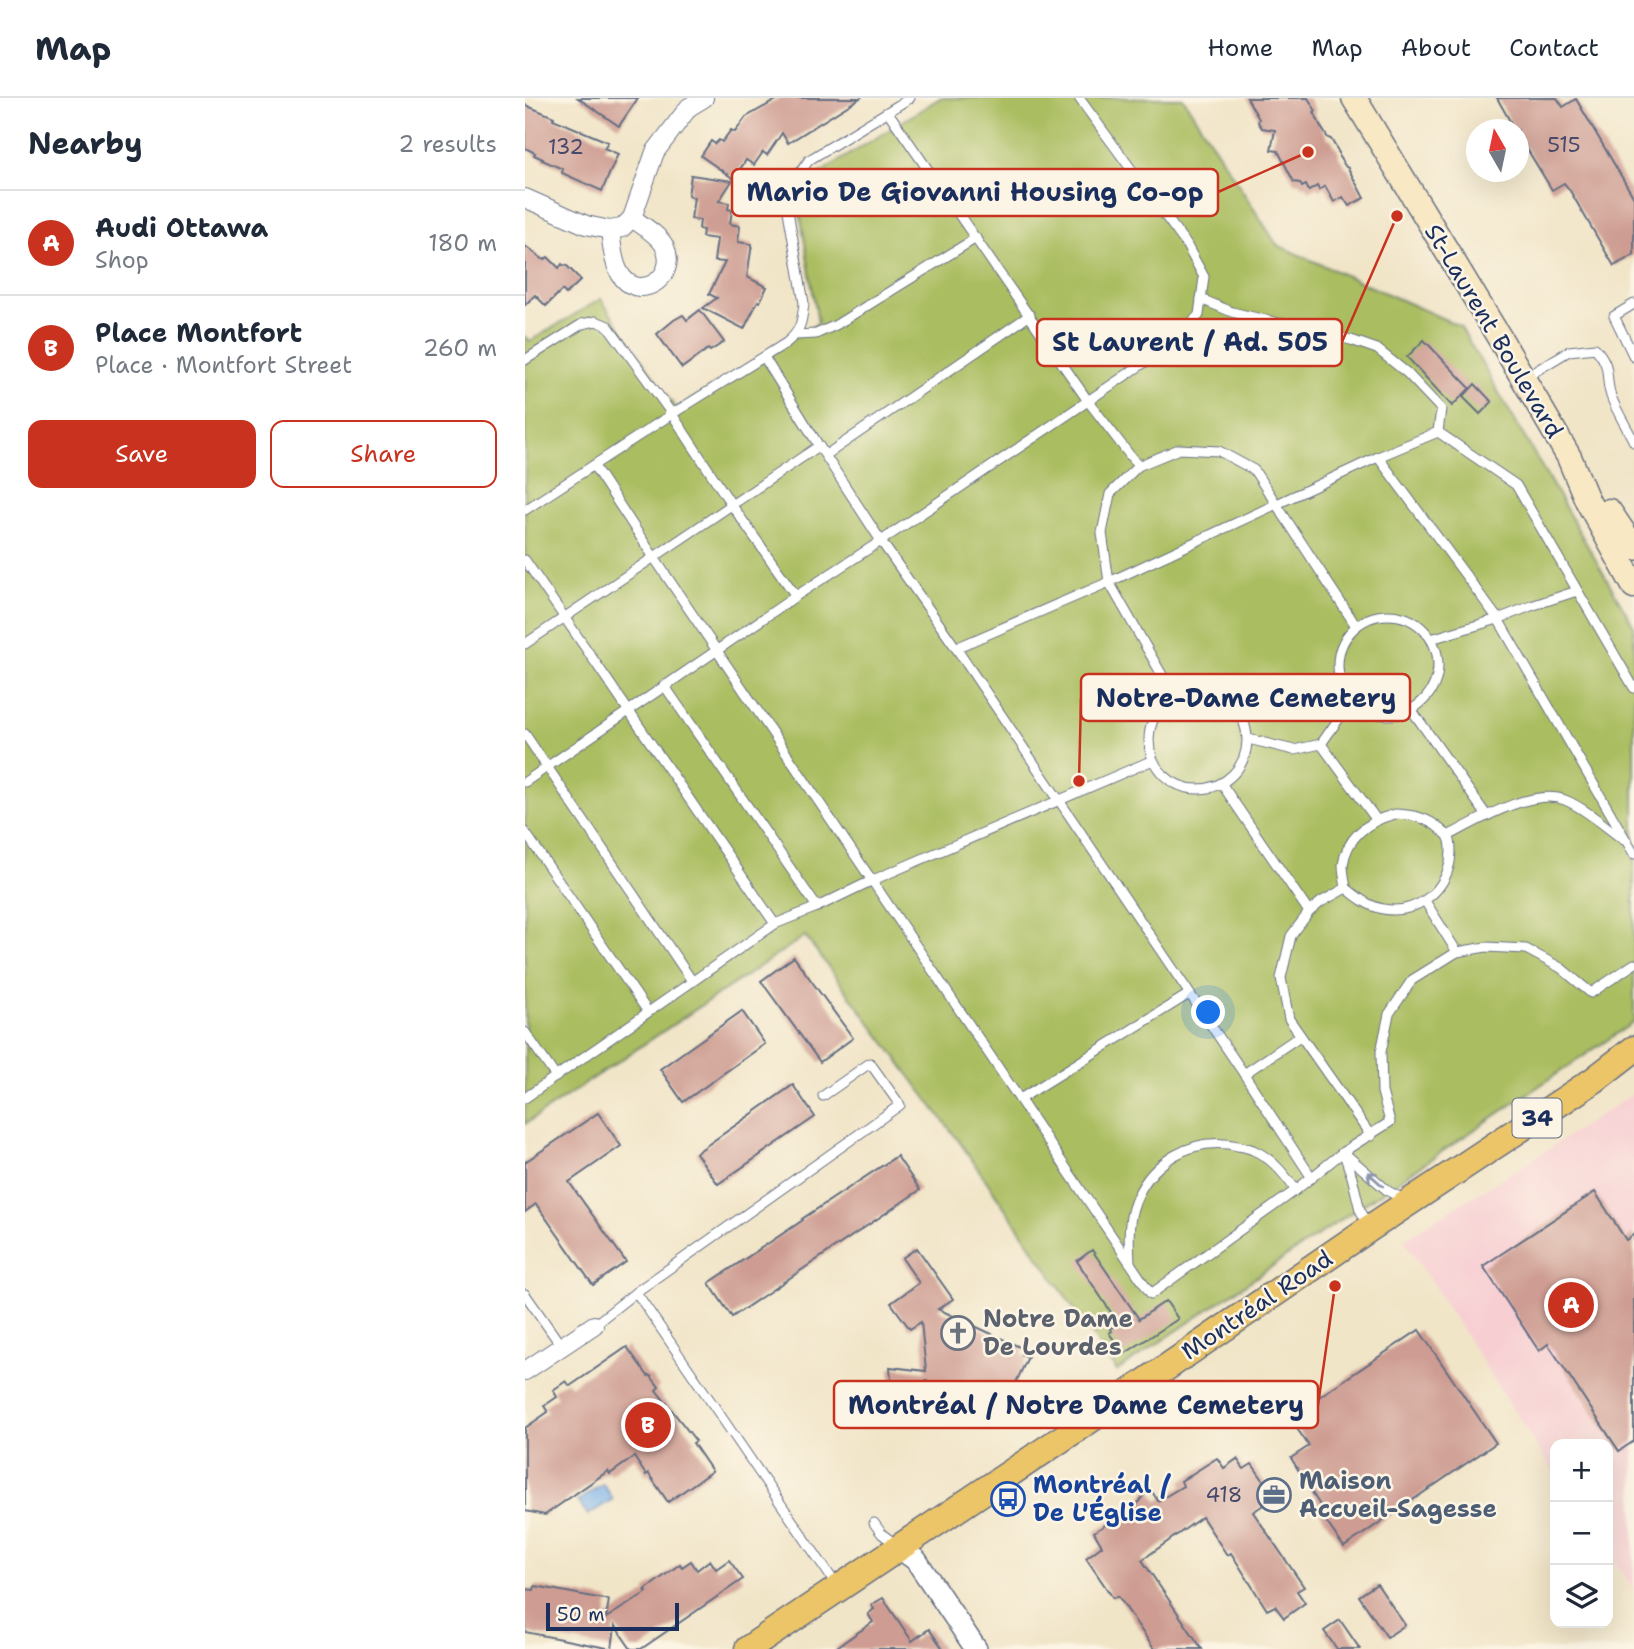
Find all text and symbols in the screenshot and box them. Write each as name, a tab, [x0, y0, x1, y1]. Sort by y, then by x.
text: Map	[35, 26, 111, 71]
text: Home	[1207, 32, 1273, 64]
text: Map	[1311, 32, 1363, 64]
text: About	[1401, 32, 1471, 64]
text: Contact	[1509, 32, 1599, 64]
north arrow	[1466, 119, 1529, 182]
text: Nearby	[28, 123, 143, 164]
text: 2 results	[398, 129, 497, 159]
house number: 515	[1547, 131, 1581, 159]
house number: 132	[548, 133, 584, 161]
callout: Mario De Giovanni Housing Co-op	[732, 169, 1218, 216]
text: Mario De Giovanni Housing Co-op	[746, 174, 1204, 209]
text: Audi Ottawa	[95, 210, 268, 245]
street label: St-Laurent Boulevard	[1417, 218, 1571, 444]
text: A	[42, 228, 60, 258]
text: 180 m	[428, 228, 497, 258]
text: Shop	[95, 245, 149, 275]
text: Place Montfort	[95, 315, 302, 350]
callout: St Laurent / Ad. 505	[1037, 319, 1342, 366]
text: St Laurent / Ad. 505	[1052, 324, 1328, 359]
text: B	[44, 333, 58, 363]
text: 260 m	[423, 333, 497, 363]
text: Place · Montfort Street	[95, 350, 352, 380]
button: Save	[28, 420, 256, 488]
button: Share	[270, 420, 497, 488]
callout: Notre-Dame Cemetery	[1081, 674, 1410, 721]
text: Notre-Dame Cemetery	[1096, 680, 1396, 715]
your location	[1191, 995, 1225, 1029]
road number: 34	[1513, 1099, 1561, 1138]
one-way arrow	[1366, 1171, 1384, 1187]
street label: Montréal Road	[1175, 1243, 1339, 1367]
pin: A	[1548, 1279, 1594, 1331]
place label: Notre Dame De Lourdes	[983, 1303, 1133, 1363]
church icon: Notre Dame De Lourdes	[939, 1314, 977, 1352]
callout: Montréal / Notre Dame Cemetery	[834, 1381, 1318, 1428]
text: Montréal / Notre Dame Cemetery	[848, 1387, 1304, 1422]
pin: B	[625, 1399, 671, 1451]
map controls	[1550, 1439, 1613, 1628]
button: +	[1550, 1439, 1613, 1502]
place label: Maison Accueil-Sagesse	[1299, 1465, 1497, 1525]
place label: Montréal / De L'Église	[1033, 1469, 1172, 1529]
office icon: Maison Accueil-Sagesse	[1255, 1476, 1293, 1514]
bus stop icon: Montréal / De L'Église	[989, 1480, 1027, 1518]
house number: 418	[1206, 1481, 1242, 1509]
button: −	[1550, 1502, 1613, 1565]
button: layers	[1550, 1565, 1613, 1628]
scale bar	[546, 1600, 679, 1632]
text: 50 m	[557, 1602, 605, 1627]

